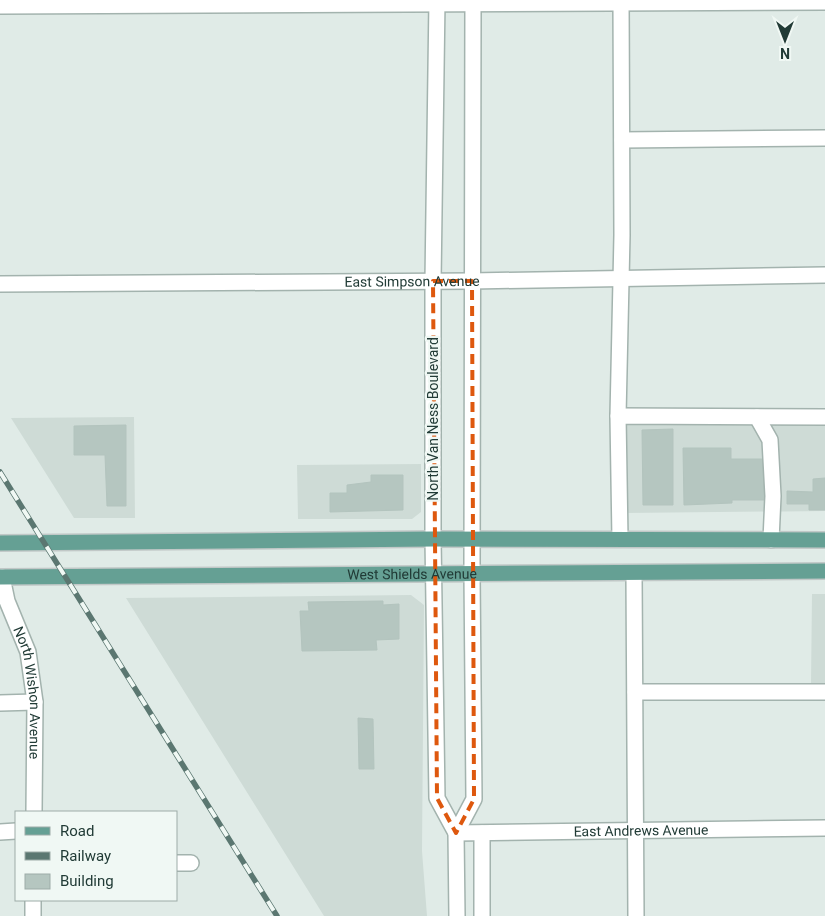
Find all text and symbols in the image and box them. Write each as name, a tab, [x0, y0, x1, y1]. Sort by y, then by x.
north arrow	[760, 15, 810, 65]
text: N	[780, 45, 790, 61]
street label: East Simpson Avenue	[344, 273, 480, 290]
street label: North Van Ness Boulevard	[425, 337, 441, 501]
street label: West Shields Avenue	[347, 566, 477, 582]
street label: North Wishon Avenue	[10, 624, 43, 759]
legend	[15, 811, 178, 901]
text: Road	[60, 822, 94, 840]
street label: East Andrews Avenue	[573, 822, 708, 839]
text: Railway	[60, 847, 111, 865]
text: Building	[60, 872, 114, 890]

